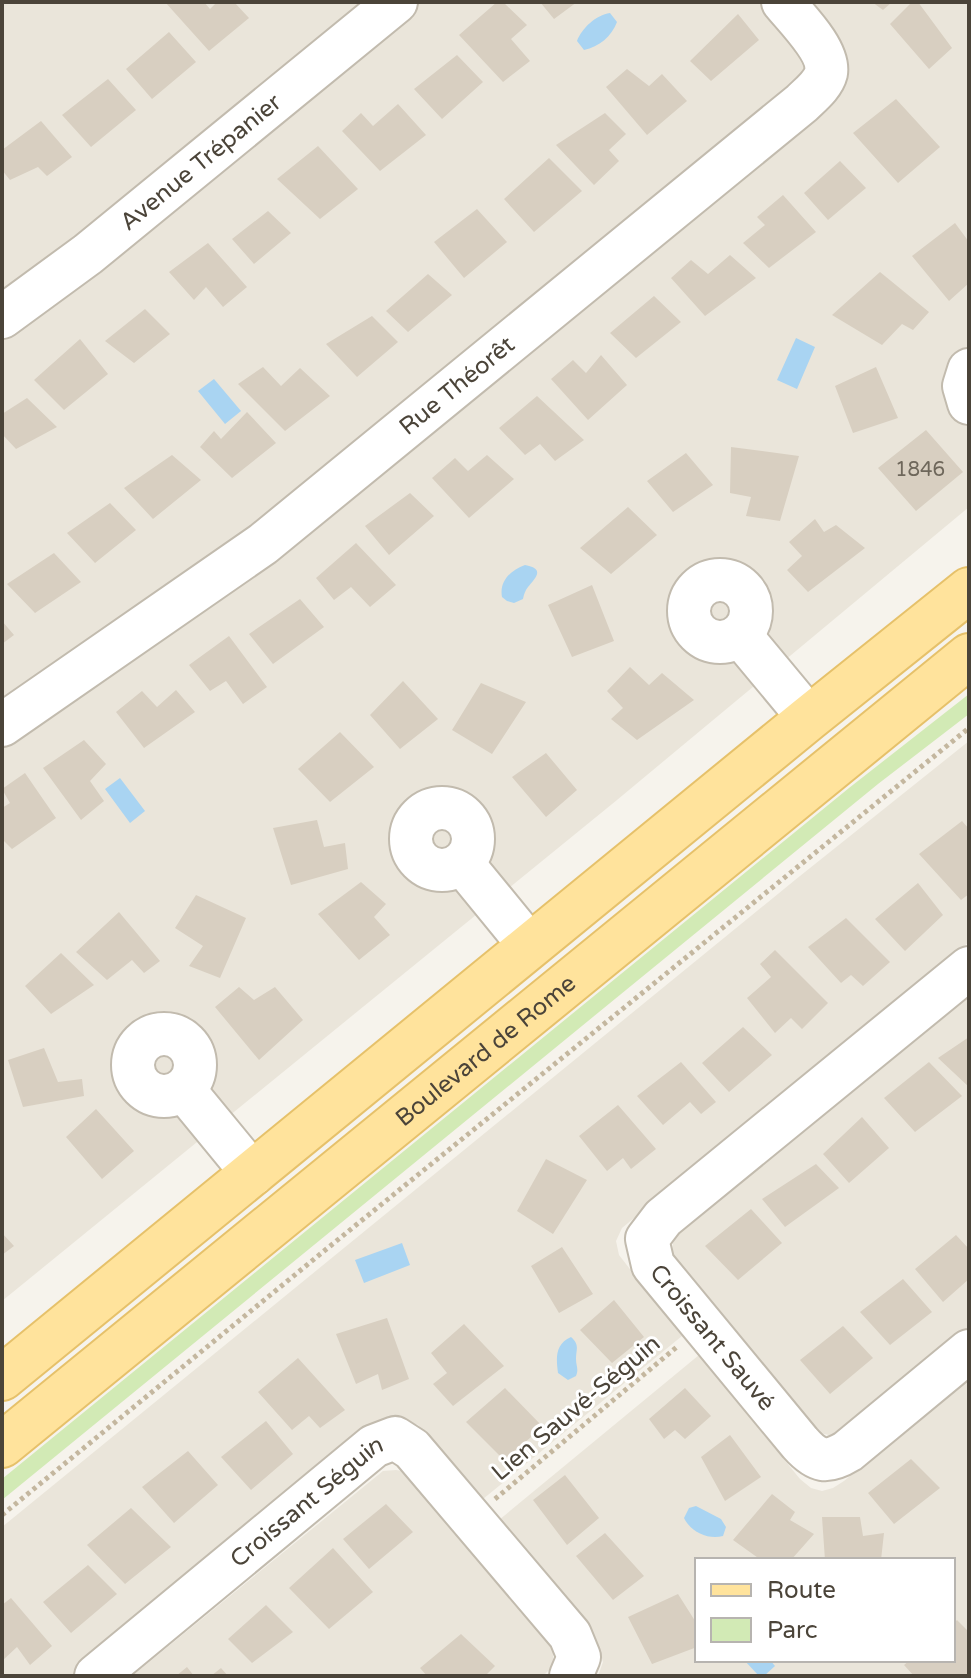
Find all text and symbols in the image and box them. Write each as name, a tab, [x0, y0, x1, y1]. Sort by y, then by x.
street label: Avenue Trépanier	[114, 87, 288, 236]
street label: Rue Théorêt	[393, 330, 520, 441]
house number: 1846	[895, 458, 945, 482]
street label: Boulevard de Rome	[390, 969, 581, 1133]
street label: Croissant Sauvé	[644, 1258, 782, 1416]
street label: Lien Sauvé-Séguin	[486, 1329, 666, 1487]
street label: Croissant Séguin	[224, 1429, 387, 1573]
legend	[695, 1558, 955, 1662]
text: Route	[767, 1576, 836, 1605]
text: Parc	[767, 1616, 818, 1645]

